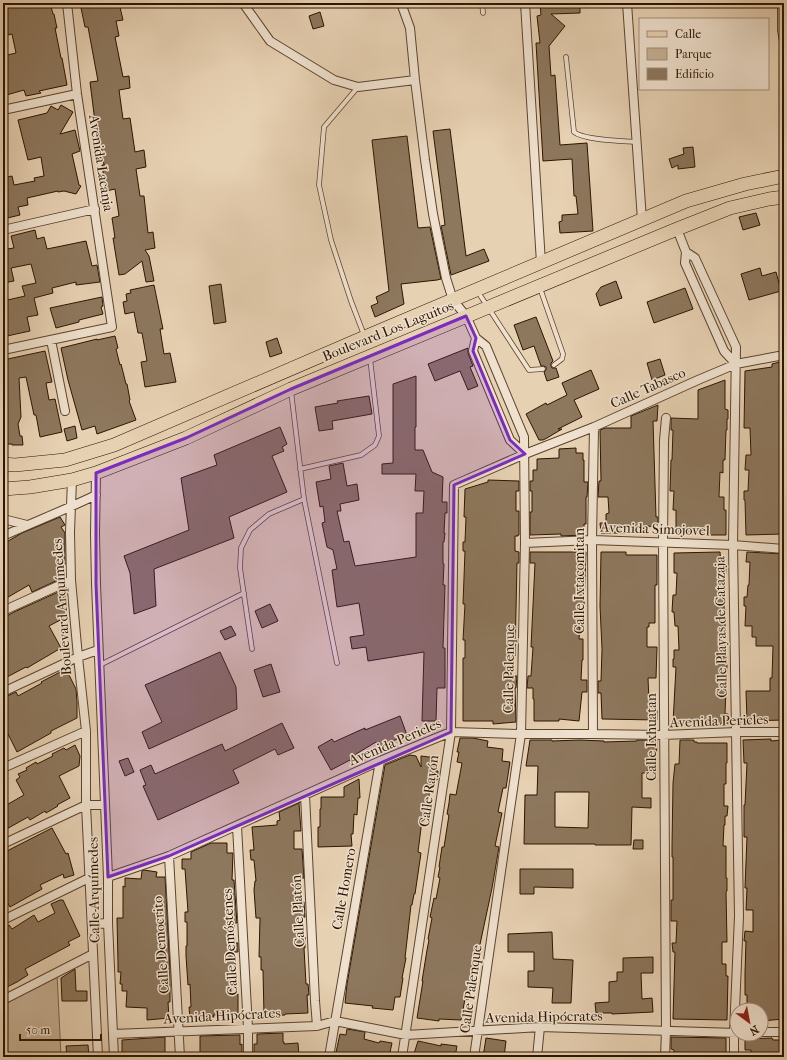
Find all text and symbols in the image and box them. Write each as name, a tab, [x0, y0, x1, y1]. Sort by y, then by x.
legend	[639, 18, 769, 90]
text: Calle	[675, 27, 701, 41]
text: Parque	[675, 47, 712, 61]
text: Edificio	[675, 67, 714, 81]
street label: Avenida Lacanja	[85, 113, 117, 213]
street label: Boulevard Los Laguitos	[320, 297, 456, 365]
street label: Calle Tabasco	[608, 364, 688, 412]
street label: Avenida Simojovel	[599, 519, 710, 539]
street label: Calle Ixtacomitan	[571, 528, 588, 634]
street label: Boulevard Arquímedes	[49, 538, 75, 676]
street label: Calle Playas de Catazaja	[711, 556, 731, 698]
street label: Calle Palenque	[500, 624, 518, 714]
street label: Calle Ixhuatan	[643, 693, 660, 781]
street label: Avenida Pericles	[668, 711, 769, 731]
street label: Avenida Pericles	[345, 715, 444, 770]
street label: Calle Rayón	[416, 754, 442, 828]
street label: Calle Arquímedes	[85, 837, 103, 943]
street label: Calle Homero	[328, 847, 360, 931]
street label: Calle Platón	[288, 874, 308, 948]
street label: Calle Demóstenes	[219, 888, 241, 996]
street label: Calle Democrito	[149, 896, 173, 994]
street label: Calle Palenque	[456, 944, 486, 1034]
north arrow	[729, 1002, 769, 1042]
street label: Avenida Hipócrates	[162, 1004, 281, 1028]
street label: Avenida Hipócrates	[484, 1007, 603, 1027]
scale bar	[20, 1016, 101, 1042]
text: N	[747, 1022, 761, 1038]
text: 50 m	[26, 1023, 50, 1037]

